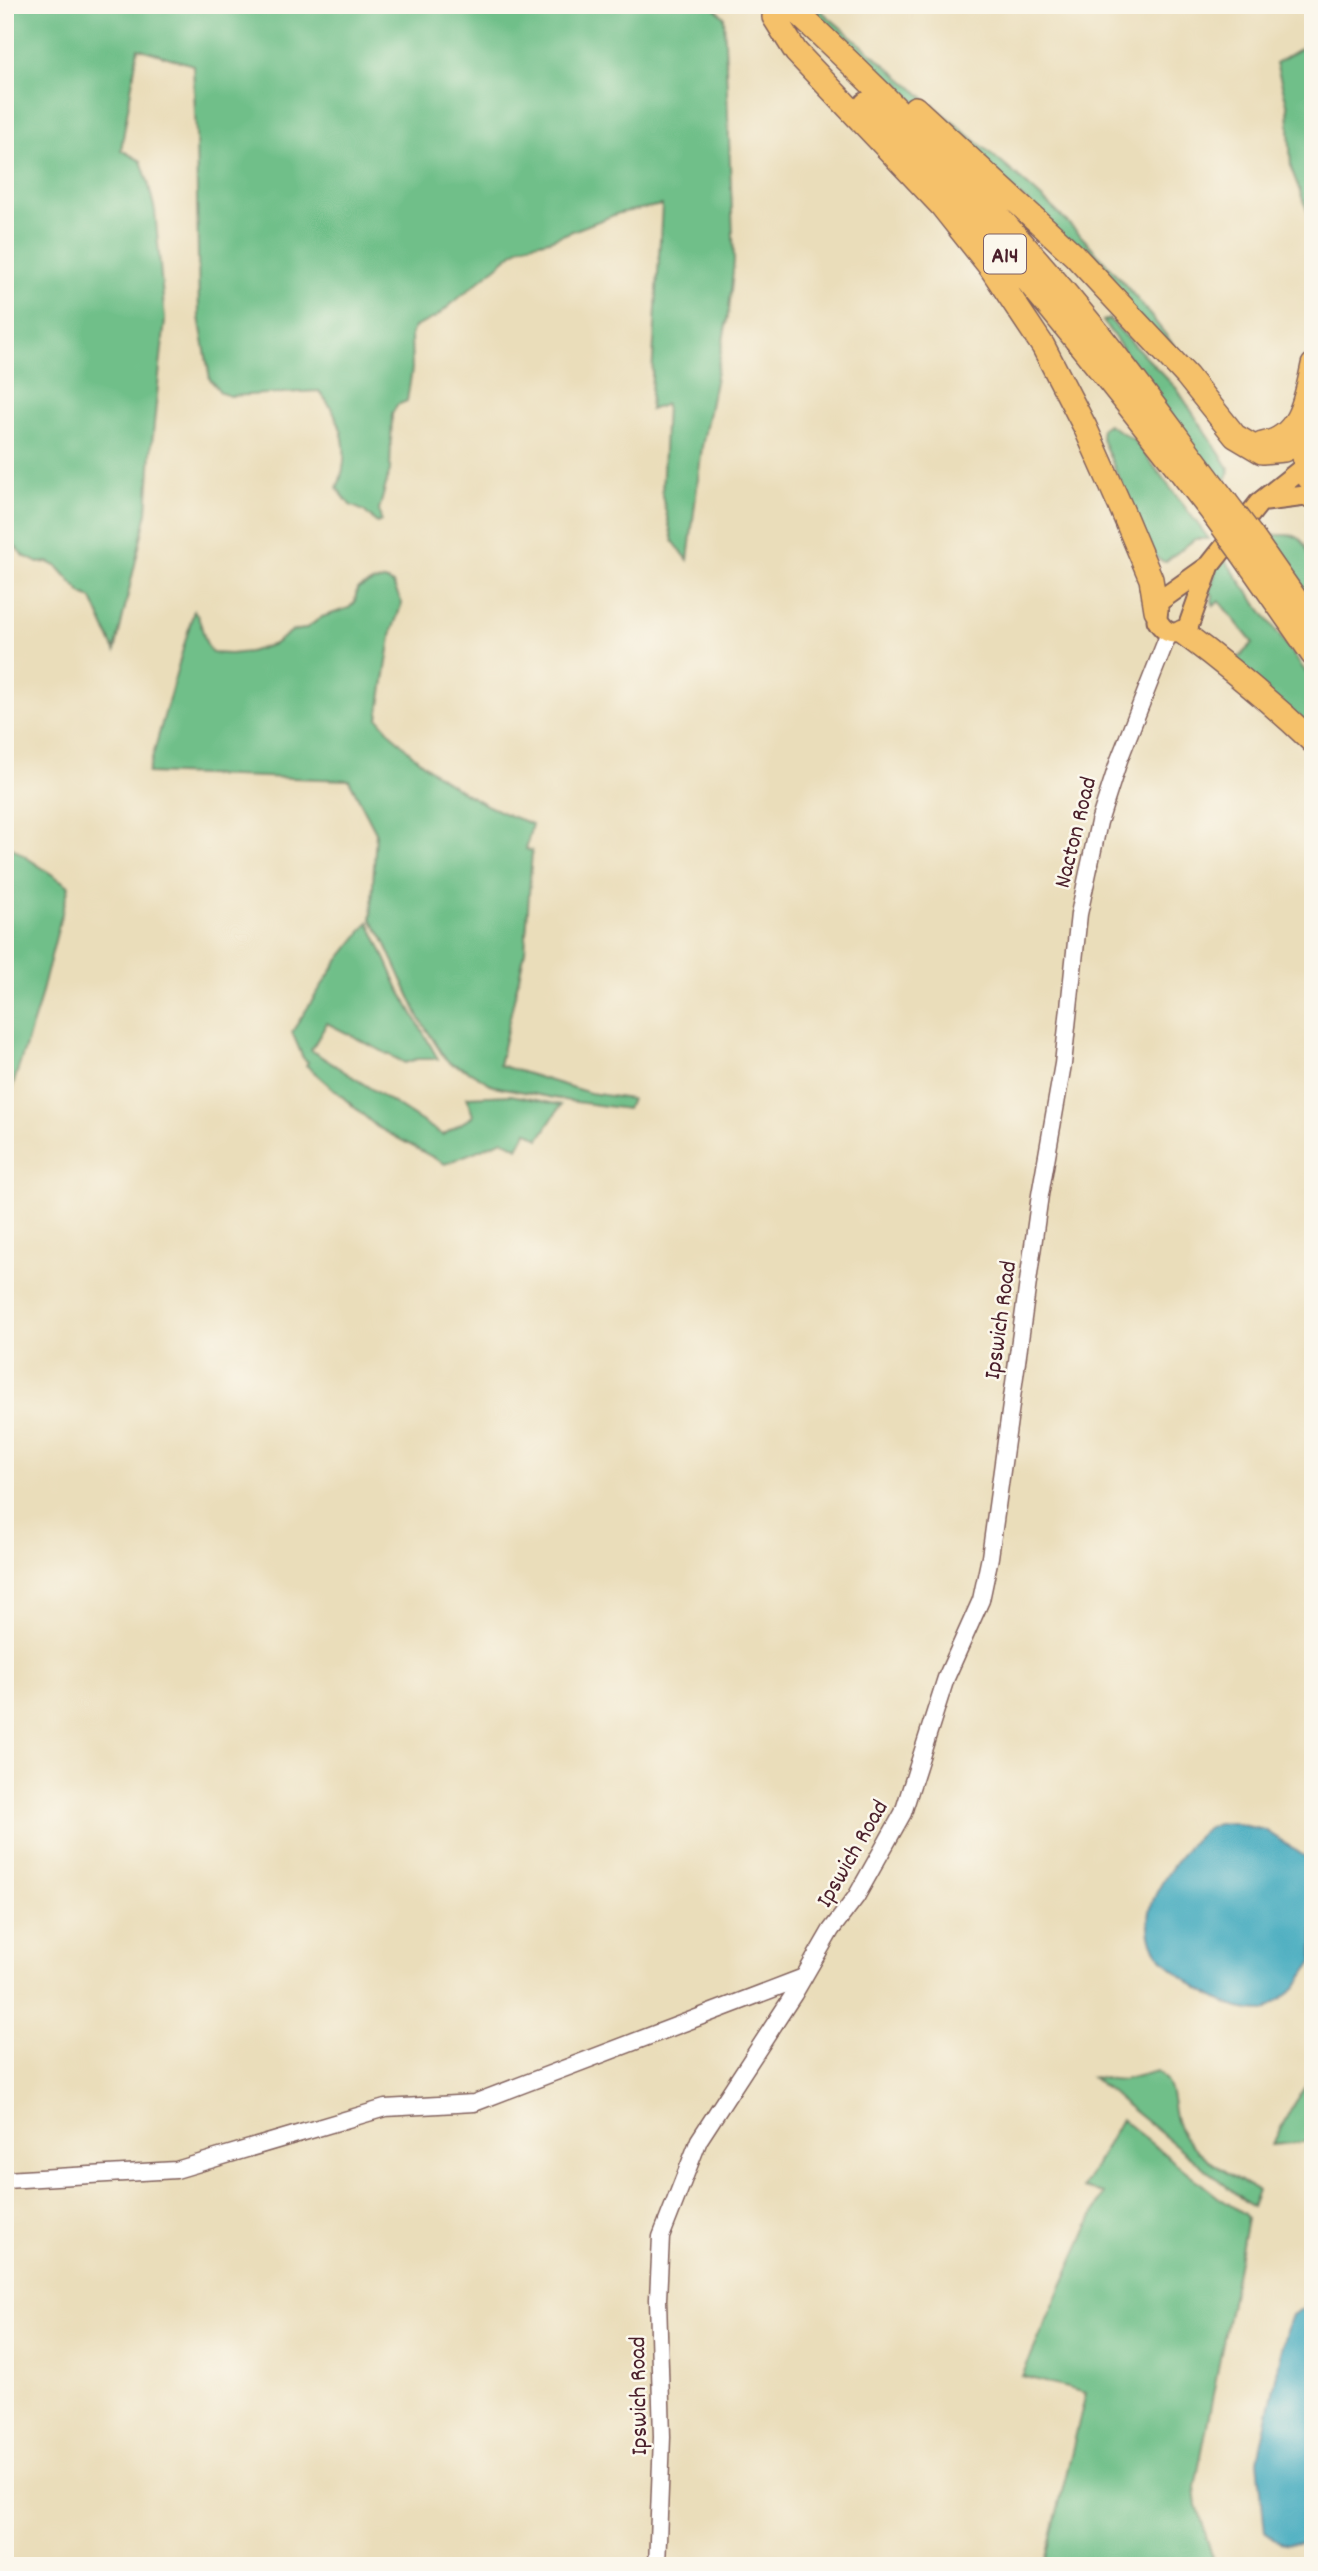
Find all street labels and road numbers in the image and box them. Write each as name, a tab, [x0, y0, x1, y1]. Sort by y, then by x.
road number: A14	[984, 234, 1026, 274]
street label: Nacton Road	[1047, 773, 1107, 892]
street label: Ipswich Road	[977, 1259, 1027, 1382]
street label: Ipswich Road	[809, 1794, 898, 1915]
street label: Ipswich Road	[622, 2336, 658, 2456]

